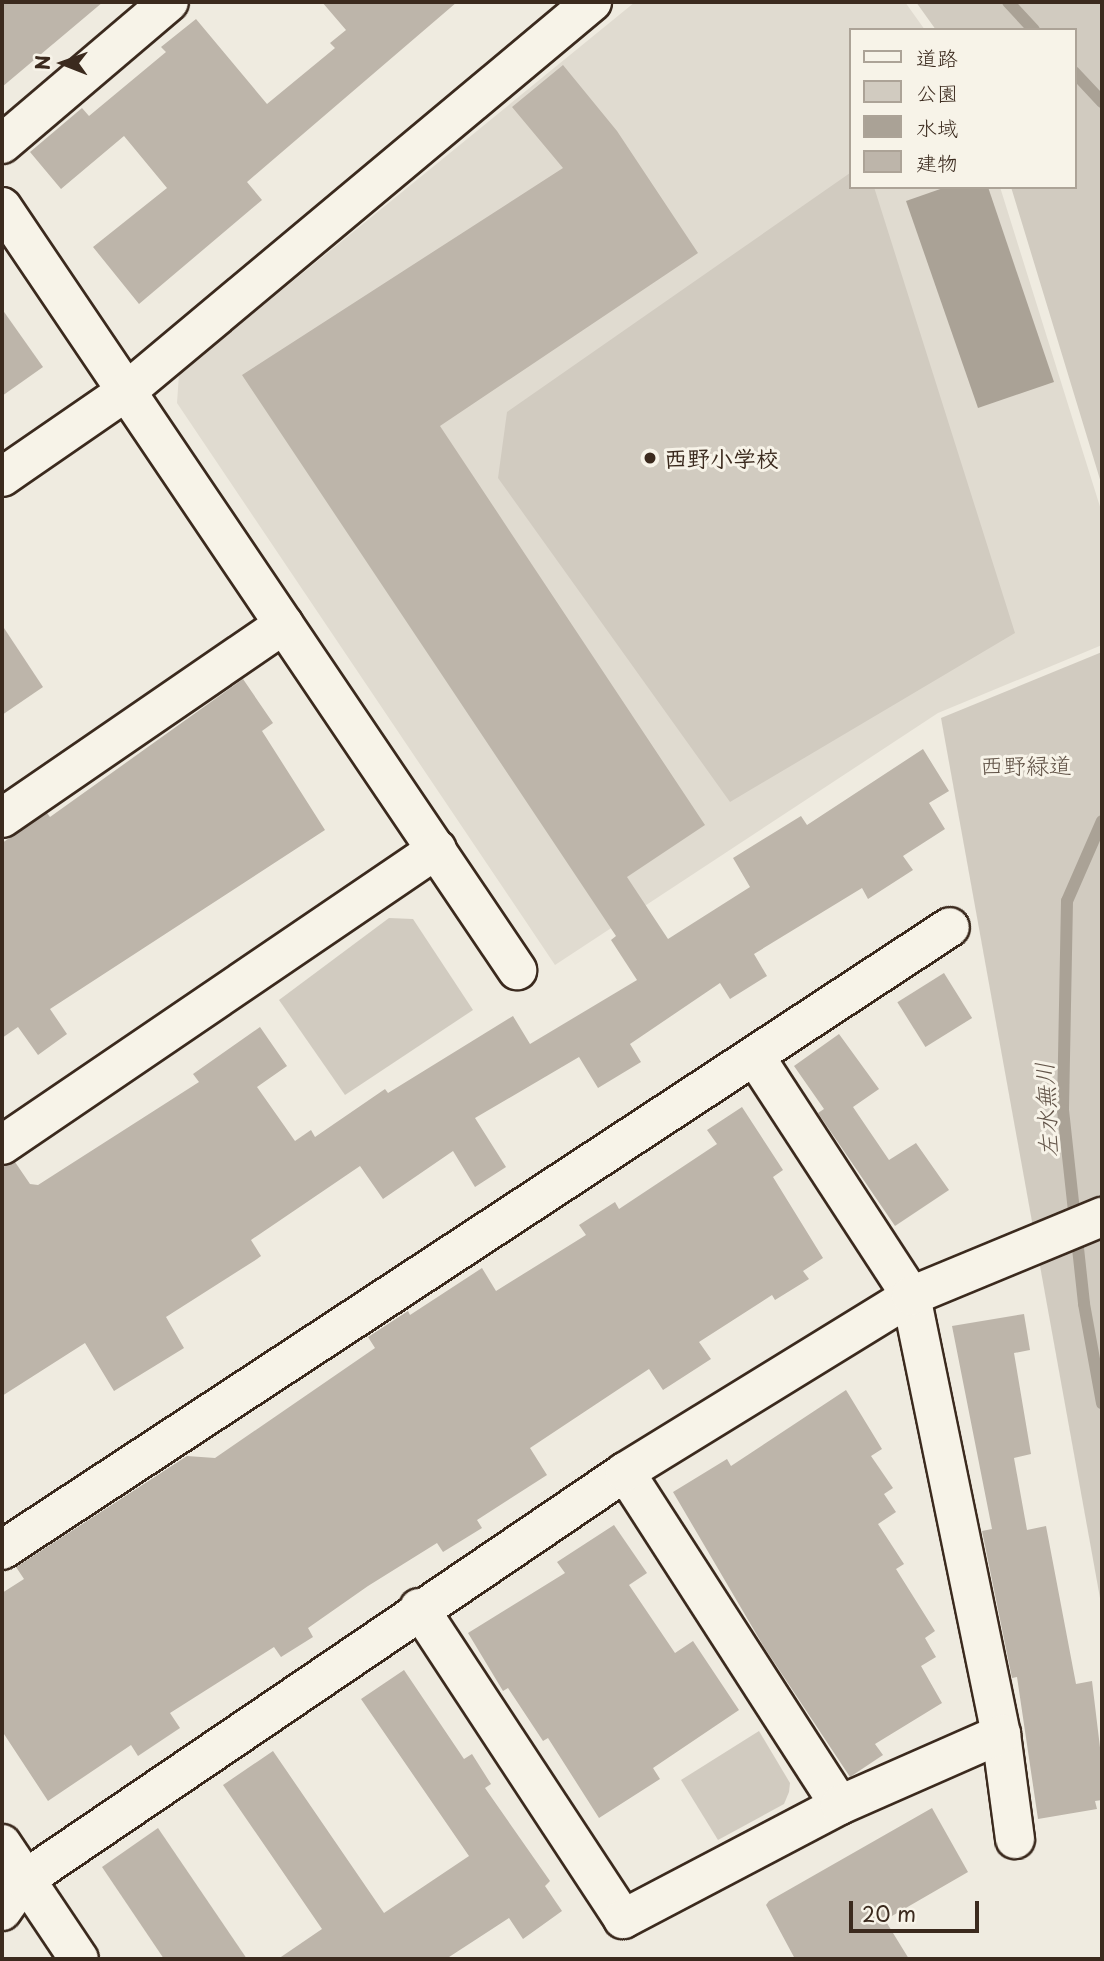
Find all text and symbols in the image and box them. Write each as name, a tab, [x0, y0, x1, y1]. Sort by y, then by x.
north arrow	[28, 28, 98, 98]
legend	[848, 28, 1076, 189]
text: 道路	[916, 41, 958, 73]
text: N	[28, 55, 56, 70]
text: 公園	[916, 76, 958, 108]
text: 水域	[916, 111, 958, 143]
text: 建物	[916, 146, 958, 178]
place label: 西野小学校	[664, 444, 779, 472]
marker: 西野小学校	[642, 450, 658, 466]
park label: 西野緑道	[980, 751, 1072, 779]
water label: 左水無川	[1029, 1061, 1063, 1159]
scale bar	[852, 1888, 982, 1932]
text: 20 m	[862, 1897, 916, 1929]

